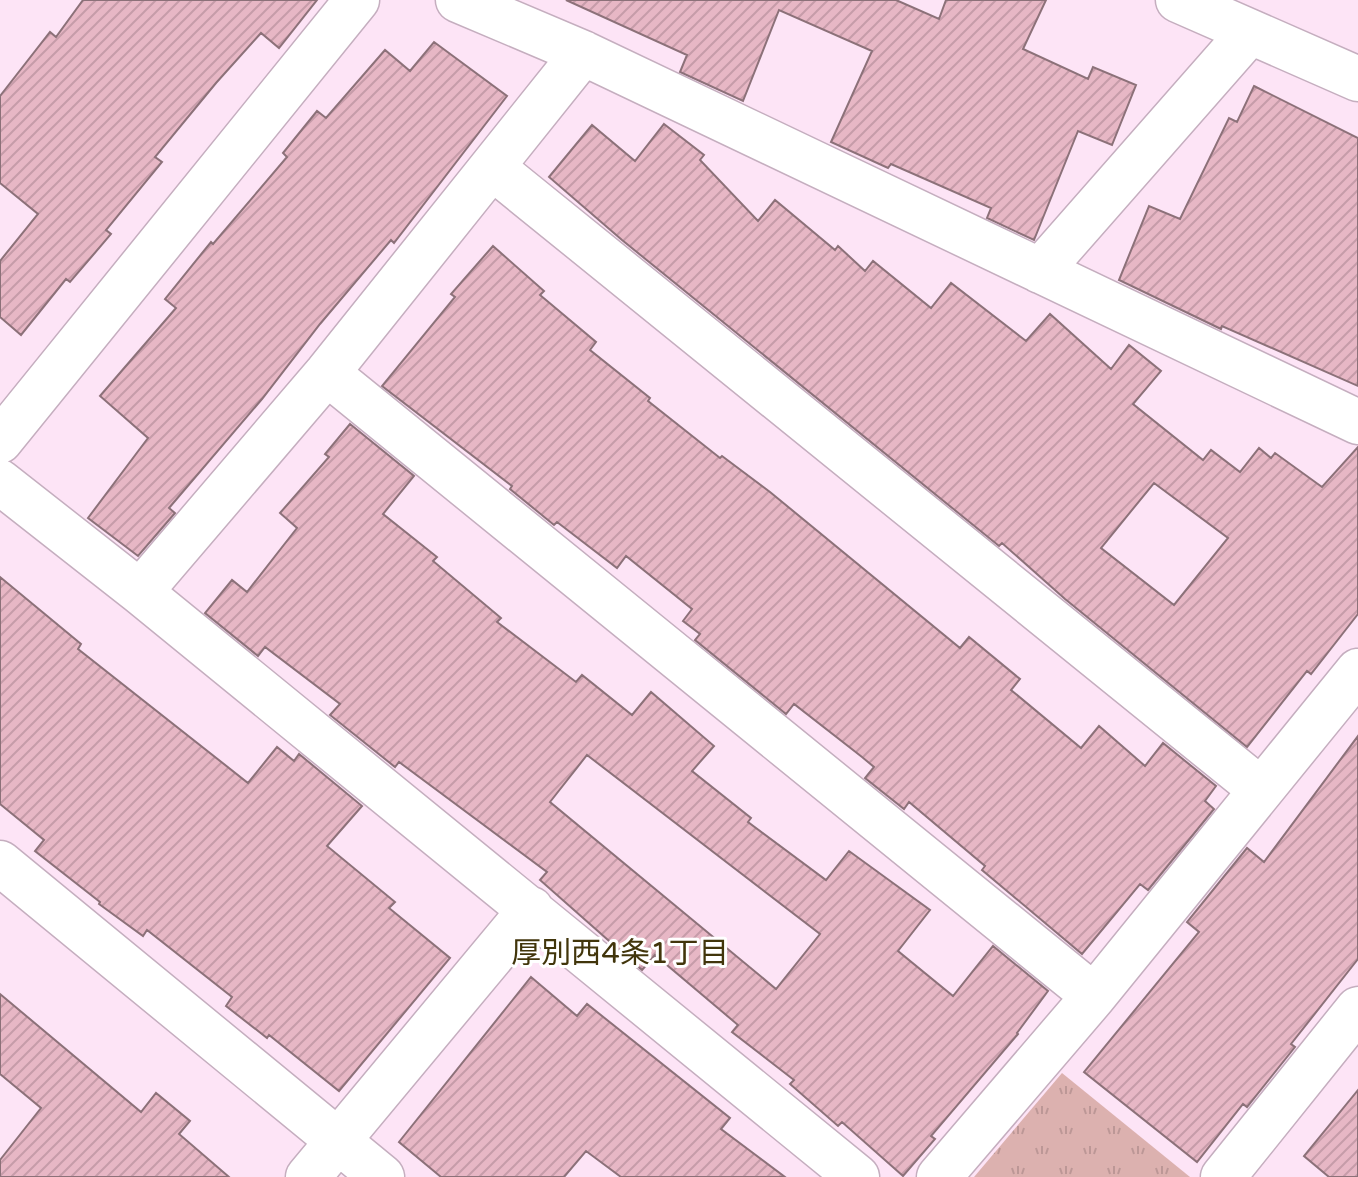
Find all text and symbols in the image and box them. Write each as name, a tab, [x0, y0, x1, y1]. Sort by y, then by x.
district label: 厚別西4条1丁目	[511, 935, 729, 972]

